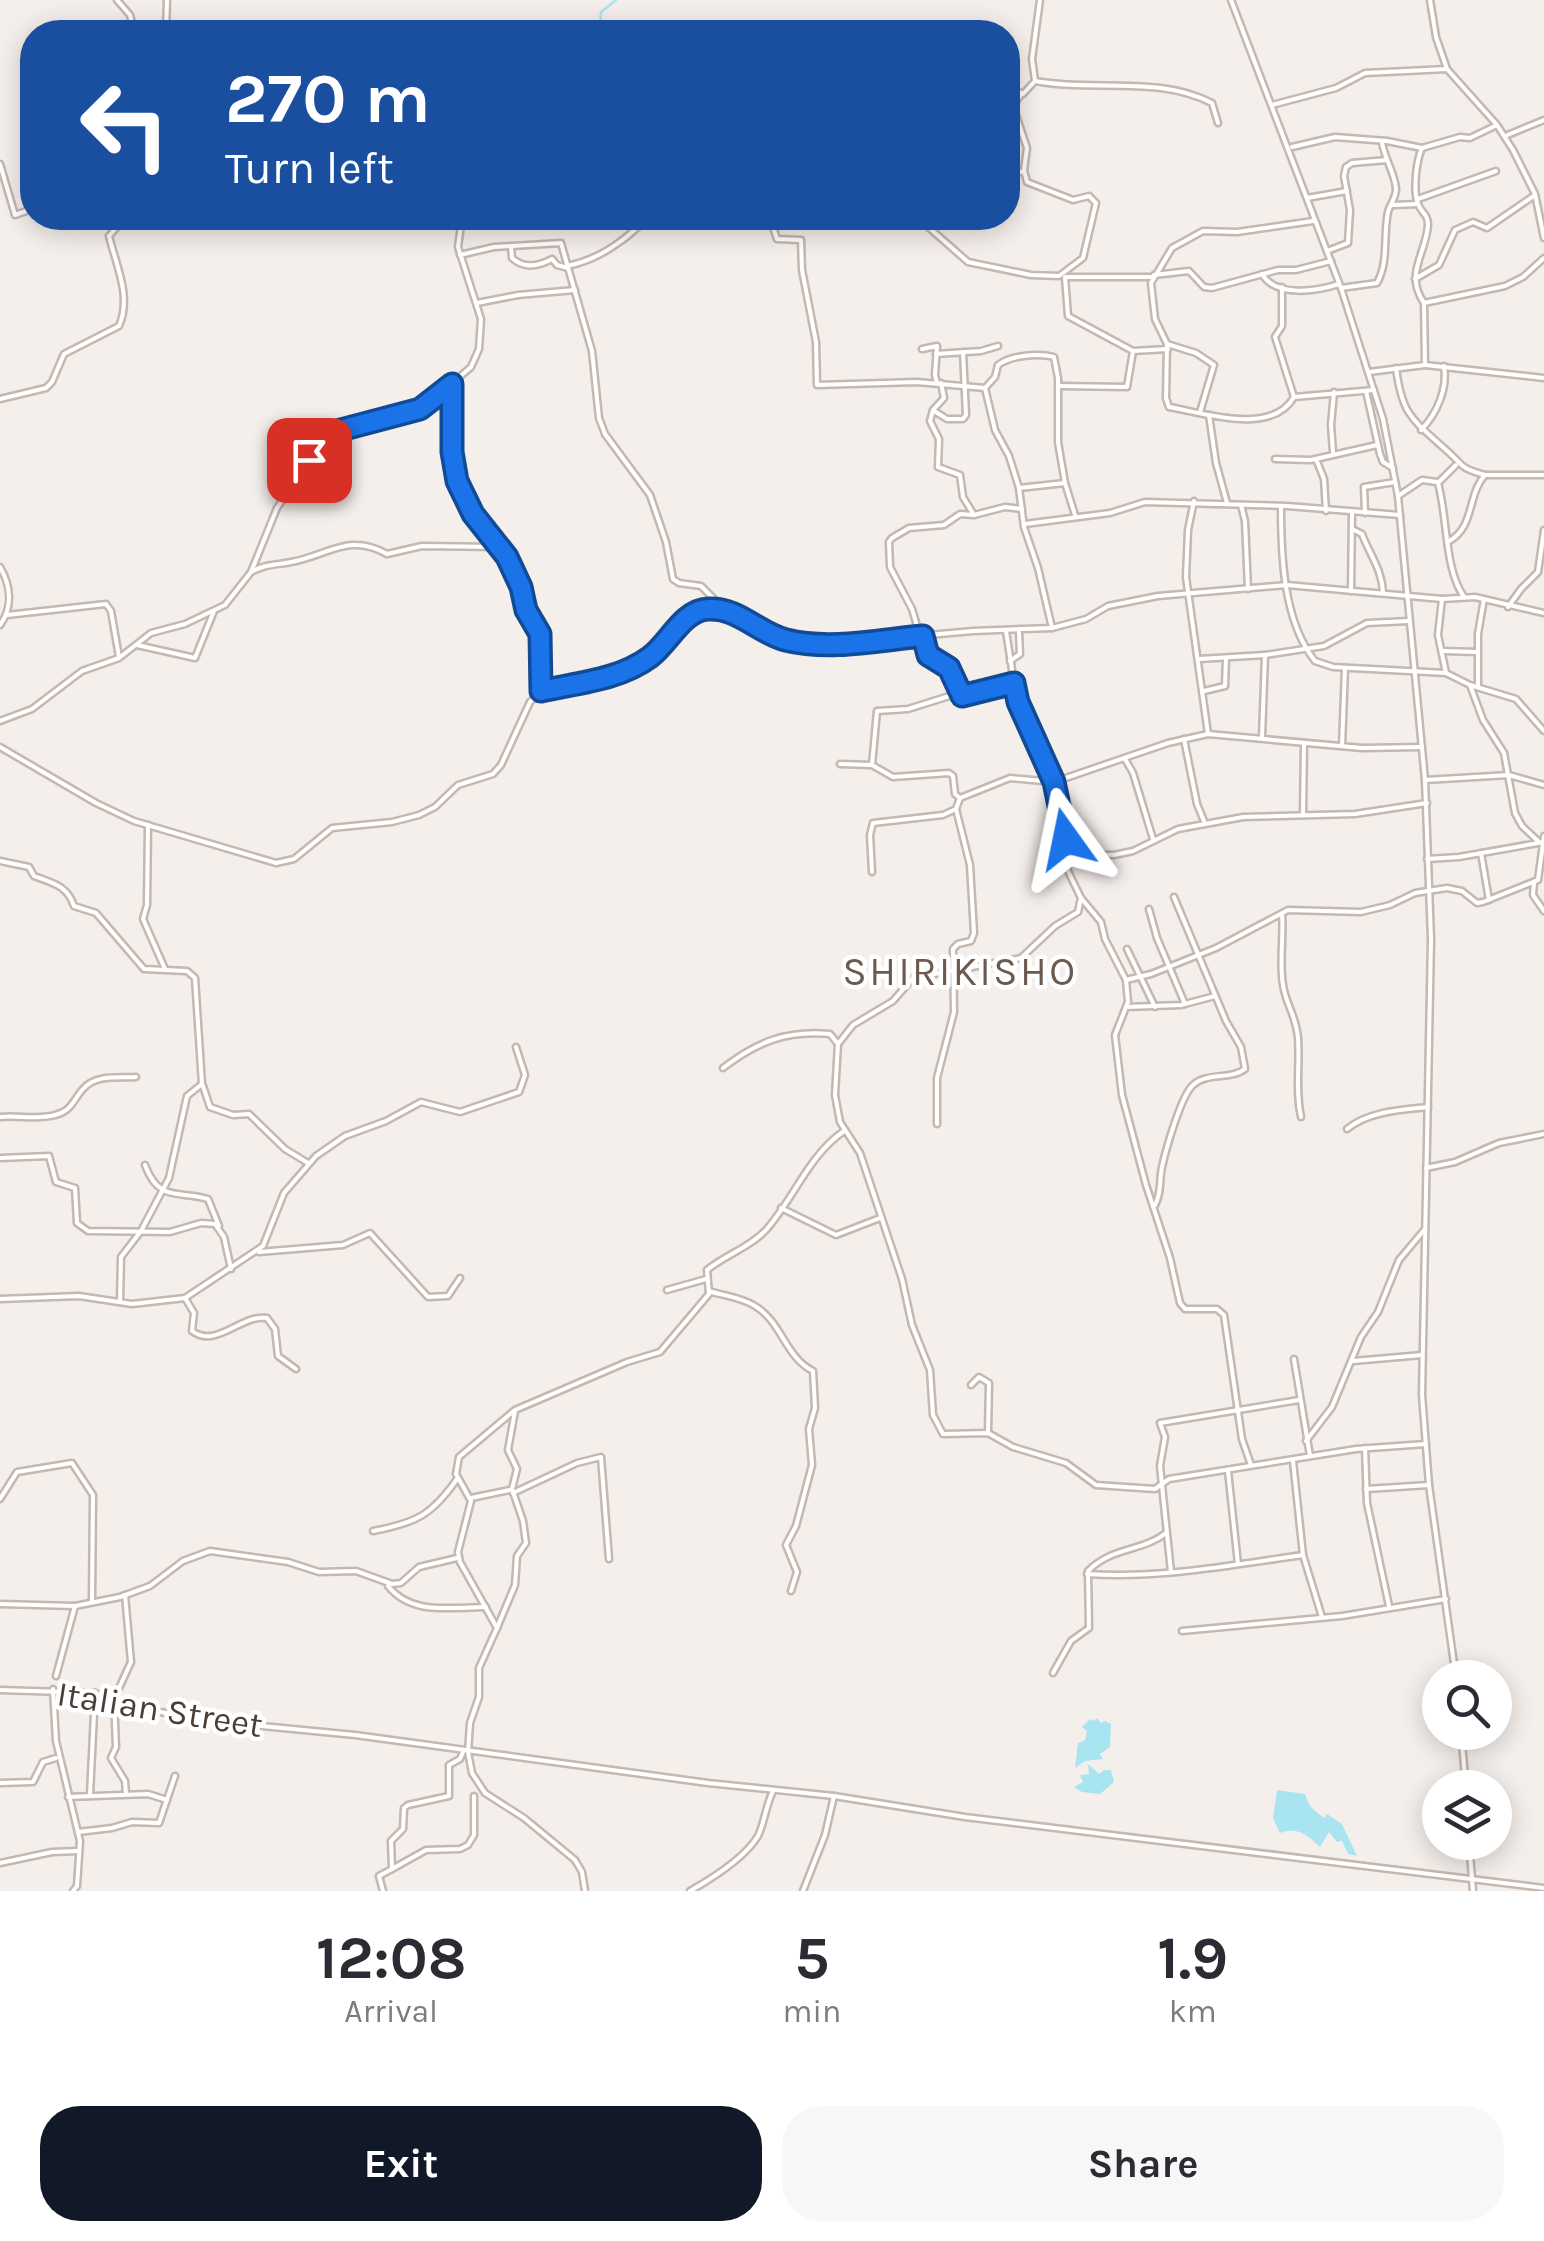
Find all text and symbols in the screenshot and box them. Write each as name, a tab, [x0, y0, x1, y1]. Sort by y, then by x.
text: 270 m	[225, 58, 431, 140]
icon: left	[60, 60, 190, 190]
text: Turn left	[225, 142, 394, 194]
pin	[267, 418, 352, 503]
icon: arrive	[282, 433, 337, 488]
position arrow	[1014, 787, 1118, 891]
district label: SHIRIKISHO	[842, 948, 1078, 995]
map controls	[1422, 1660, 1512, 1860]
button: search	[1422, 1660, 1512, 1750]
street label: Italian Street	[54, 1673, 265, 1746]
button: layers	[1422, 1770, 1512, 1860]
text: 12:08	[316, 1923, 467, 1993]
text: 5	[794, 1923, 829, 1993]
text: 1.9	[1157, 1923, 1228, 1993]
text: Arrival	[344, 1993, 438, 2030]
text: min	[782, 1993, 841, 2030]
text: km	[1169, 1993, 1217, 2030]
button: Exit	[40, 2106, 762, 2221]
button: Share	[782, 2106, 1504, 2221]

